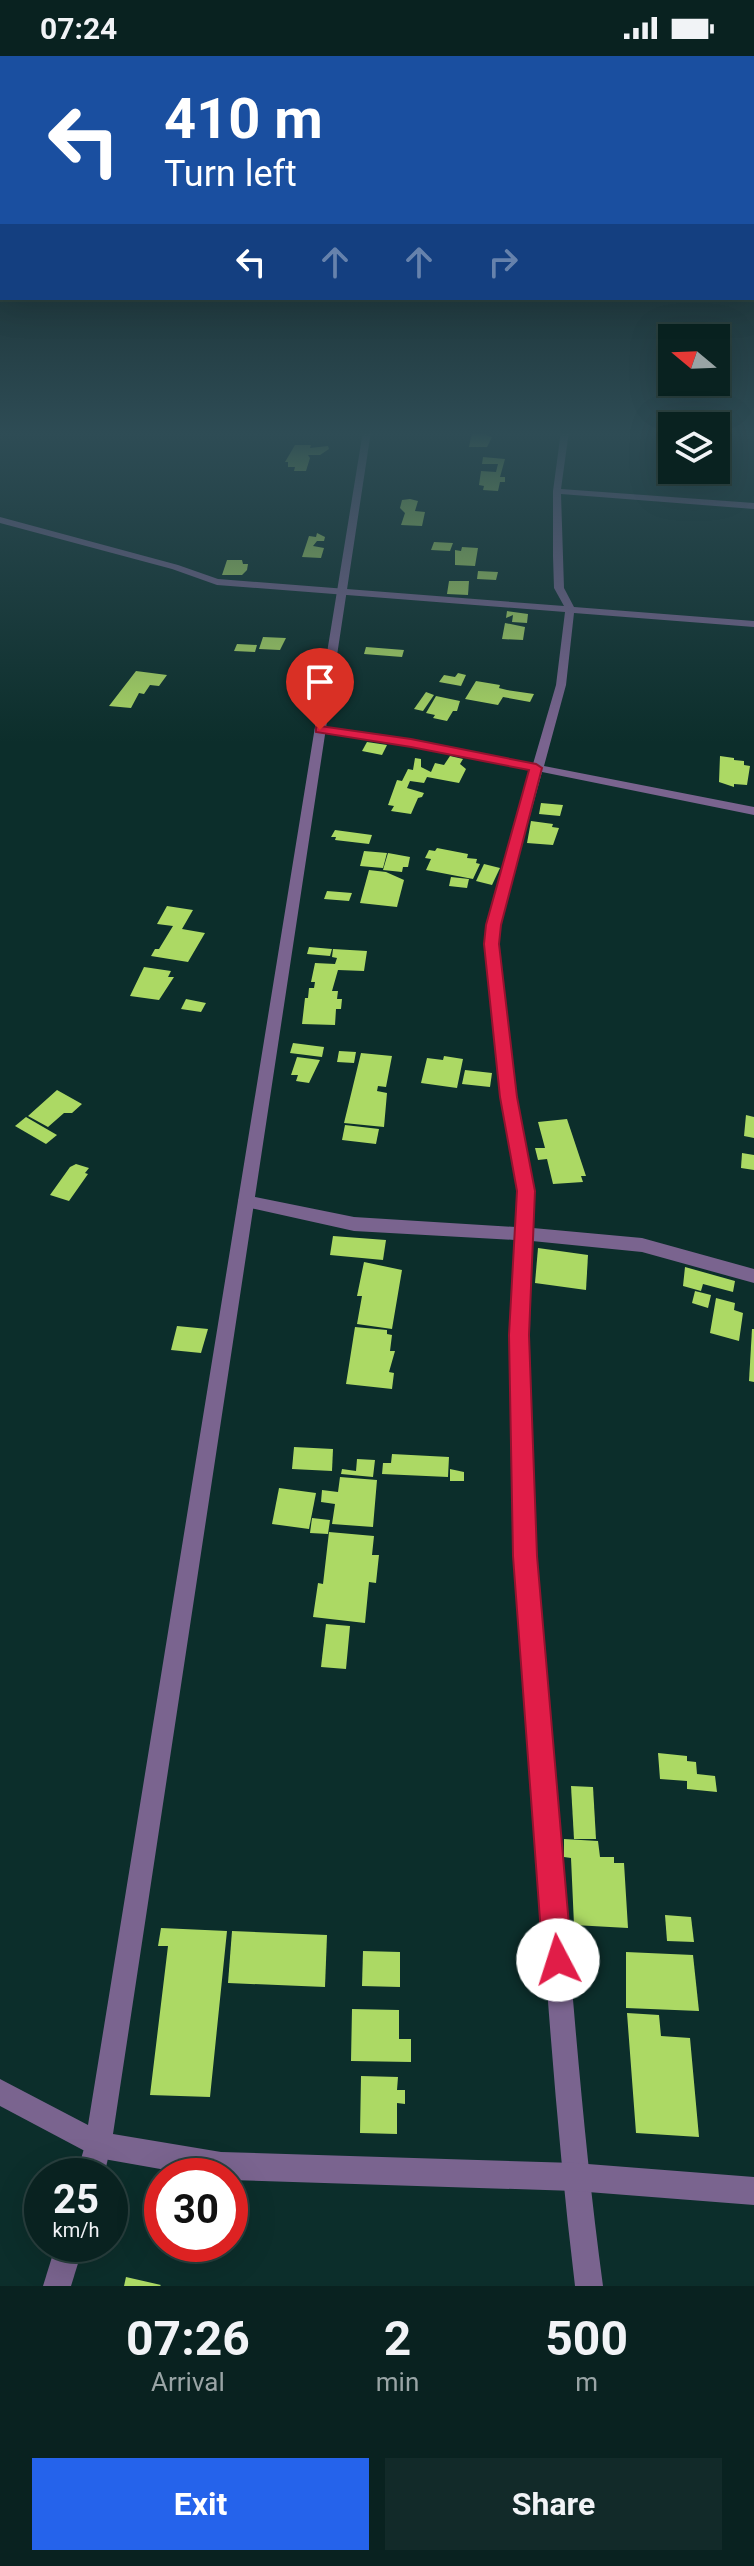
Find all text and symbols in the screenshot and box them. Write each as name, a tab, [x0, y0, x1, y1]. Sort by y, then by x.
text: 07:24	[40, 11, 117, 46]
text: 410 m	[164, 86, 323, 152]
icon: left	[32, 88, 136, 192]
text: Turn left	[164, 153, 297, 195]
icon: left	[229, 240, 273, 284]
icon: ahead	[313, 240, 357, 284]
icon: ahead	[397, 240, 441, 284]
icon: right	[481, 240, 525, 284]
north arrow	[658, 324, 730, 396]
map controls	[658, 324, 730, 484]
button: layers	[658, 412, 730, 484]
pin	[286, 648, 354, 730]
icon: arrive	[298, 660, 342, 704]
position arrow	[516, 1918, 600, 2002]
speed limit sign: 30	[144, 2158, 248, 2262]
text: 25	[53, 2176, 99, 2223]
text: km/h	[53, 2218, 99, 2242]
text: 07:26	[126, 2310, 250, 2367]
text: 2	[384, 2310, 411, 2367]
text: 500	[545, 2310, 628, 2367]
text: Arrival	[151, 2367, 225, 2397]
text: min	[376, 2367, 419, 2397]
text: m	[575, 2367, 598, 2397]
button: Exit	[32, 2458, 369, 2550]
button: Share	[385, 2458, 722, 2550]

